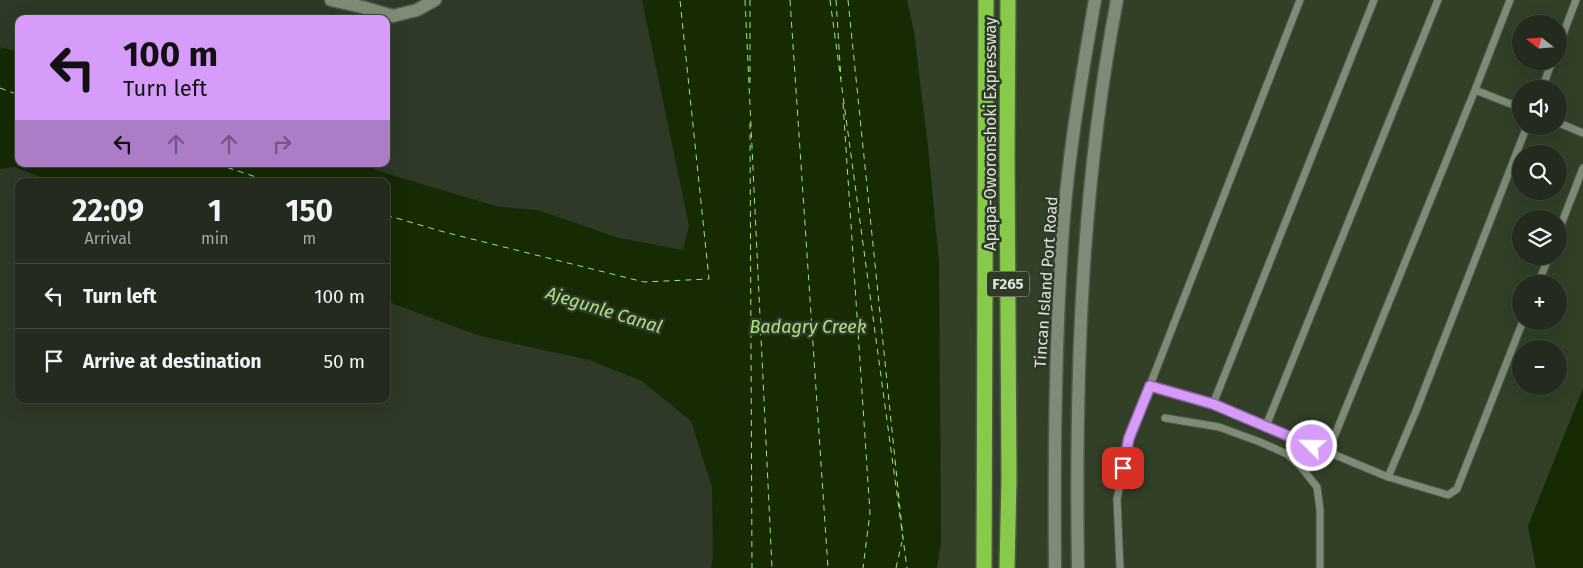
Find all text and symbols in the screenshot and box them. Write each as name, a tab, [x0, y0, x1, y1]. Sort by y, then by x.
north arrow	[1512, 15, 1568, 70]
map controls	[1512, 15, 1567, 395]
street label: Apapa-Oworonshoki Expressway	[981, 17, 1000, 251]
text: 100 m	[123, 33, 218, 75]
icon: left	[40, 35, 105, 100]
text: Turn left	[123, 75, 207, 102]
button: sound	[1512, 80, 1567, 135]
icon: left	[109, 130, 137, 158]
icon: ahead	[162, 130, 190, 158]
icon: ahead	[215, 130, 243, 158]
icon: right	[268, 130, 296, 158]
button: search	[1512, 145, 1567, 200]
text: 22:09	[72, 193, 144, 229]
text: 1	[208, 193, 222, 229]
text: 150	[286, 193, 333, 229]
street label: Tincan Island Port Road	[1031, 196, 1061, 368]
button: layers	[1512, 210, 1567, 265]
text: Arrival	[85, 229, 131, 248]
text: min	[201, 229, 229, 248]
text: m	[302, 229, 316, 248]
road number: F265	[987, 272, 1029, 296]
button: +	[1512, 275, 1567, 330]
icon: left	[40, 282, 68, 310]
water label: Ajegunle Canal	[542, 282, 665, 338]
text: Turn left	[83, 285, 157, 308]
text: 100 m	[314, 285, 365, 308]
water label: Badagry Creek	[750, 316, 867, 338]
button: −	[1512, 340, 1567, 395]
icon: arrive	[40, 347, 68, 375]
text: Arrive at destination	[83, 350, 262, 373]
text: 50 m	[324, 350, 365, 373]
position arrow	[1285, 419, 1337, 471]
pin	[1102, 447, 1144, 489]
icon: arrive	[1109, 454, 1137, 482]

